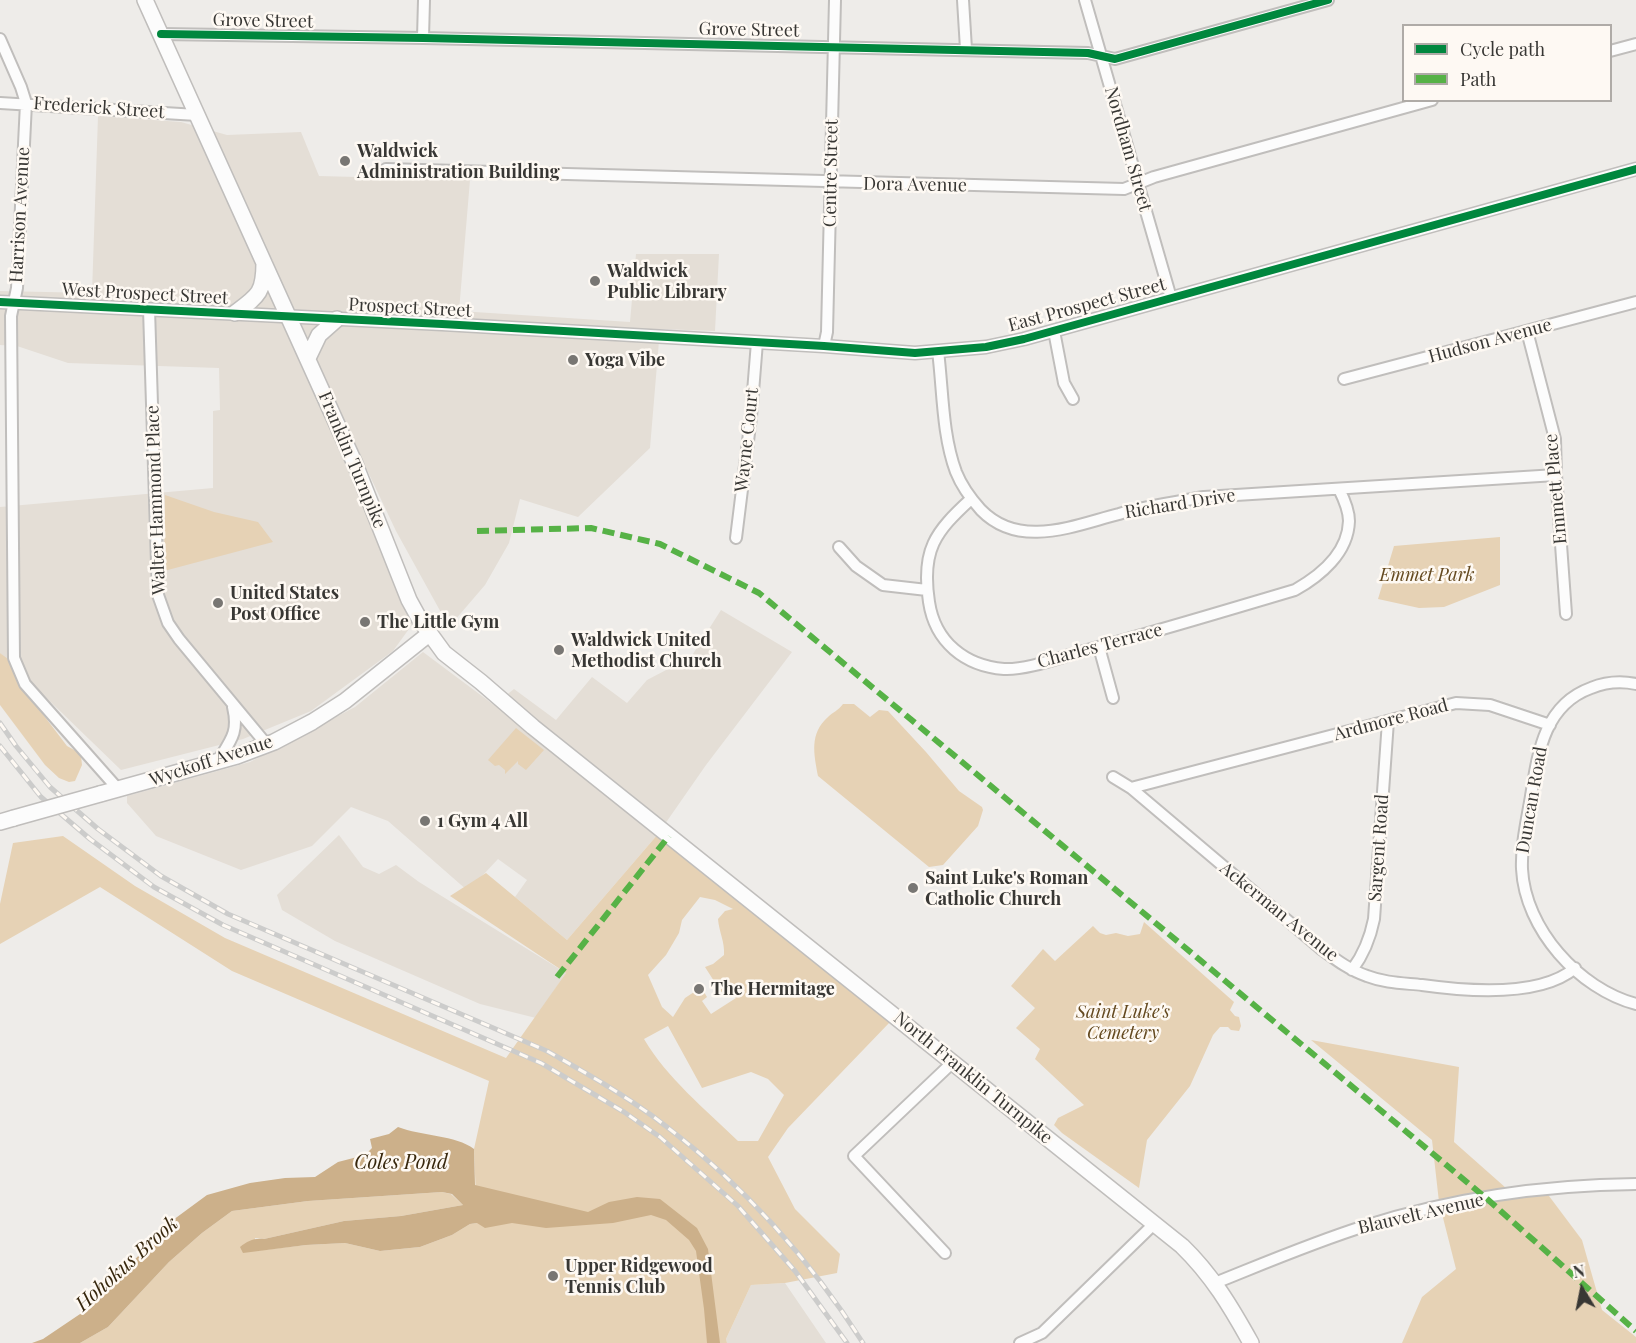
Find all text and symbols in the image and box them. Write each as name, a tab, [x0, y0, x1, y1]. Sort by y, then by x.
street label: Grove Street	[213, 9, 313, 33]
street label: Grove Street	[699, 18, 799, 42]
legend	[1402, 24, 1612, 102]
text: Cycle path	[1460, 37, 1545, 61]
text: Path	[1460, 67, 1496, 91]
street label: Nordham Street	[1100, 84, 1156, 214]
street label: Frederick Street	[33, 93, 165, 123]
street label: Centre Street	[819, 119, 843, 227]
place label: Waldwick Administration Building	[357, 140, 560, 182]
street label: Harrison Avenue	[6, 146, 34, 284]
marker: Waldwick Administration Building	[338, 154, 352, 168]
street label: Dora Avenue	[863, 173, 967, 197]
place label: Waldwick Public Library	[607, 260, 727, 302]
marker: Waldwick Public Library	[588, 274, 602, 288]
street label: East Prospect Street	[1006, 274, 1168, 336]
street label: West Prospect Street	[61, 279, 229, 309]
street label: Prospect Street	[348, 294, 472, 322]
street label: Hudson Avenue	[1426, 314, 1554, 368]
place label: Yoga Vibe	[585, 349, 665, 371]
marker: Yoga Vibe	[566, 353, 580, 367]
street label: Wayne Court	[731, 387, 763, 493]
street label: Franklin Turnpike	[313, 388, 391, 532]
street label: Walter Hammond Place	[142, 405, 170, 595]
street label: Emmett Place	[1540, 433, 1572, 545]
street label: Richard Drive	[1123, 485, 1237, 523]
park label: Emmet Park	[1379, 564, 1475, 586]
place label: United States Post Office	[230, 582, 339, 624]
marker: United States Post Office	[211, 596, 225, 610]
place label: The Little Gym	[377, 611, 499, 633]
marker: The Little Gym	[358, 615, 372, 629]
street label: Charles Terrace	[1035, 619, 1165, 673]
place label: Waldwick United Methodist Church	[571, 629, 722, 672]
marker: Waldwick United Methodist Church	[552, 643, 566, 657]
street label: Ardmore Road	[1331, 694, 1451, 746]
street label: Wyckoff Avenue	[147, 731, 275, 791]
street label: Duncan Road	[1512, 745, 1552, 855]
street label: Sargent Road	[1364, 794, 1394, 902]
place label: 1 Gym 4 All	[437, 810, 528, 832]
marker: 1 Gym 4 All	[418, 814, 432, 828]
street label: Ackerman Avenue	[1215, 858, 1343, 966]
place label: Saint Luke's Roman Catholic Church	[925, 867, 1088, 910]
marker: Saint Luke's Roman Catholic Church	[906, 881, 920, 895]
place label: The Hermitage	[711, 978, 835, 1000]
marker: The Hermitage	[692, 982, 706, 996]
park label: Saint Luke's Cemetery	[1076, 1001, 1170, 1044]
street label: North Franklin Turnpike	[889, 1007, 1057, 1149]
water label: Coles Pond	[354, 1151, 448, 1175]
street label: Blauvelt Avenue	[1356, 1189, 1486, 1239]
water label: Hohokus Brook	[71, 1212, 183, 1316]
place label: Upper Ridgewood Tennis Club	[565, 1255, 713, 1298]
north arrow	[1552, 1259, 1612, 1319]
text: N	[1571, 1259, 1586, 1282]
marker: Upper Ridgewood Tennis Club	[546, 1269, 560, 1283]

